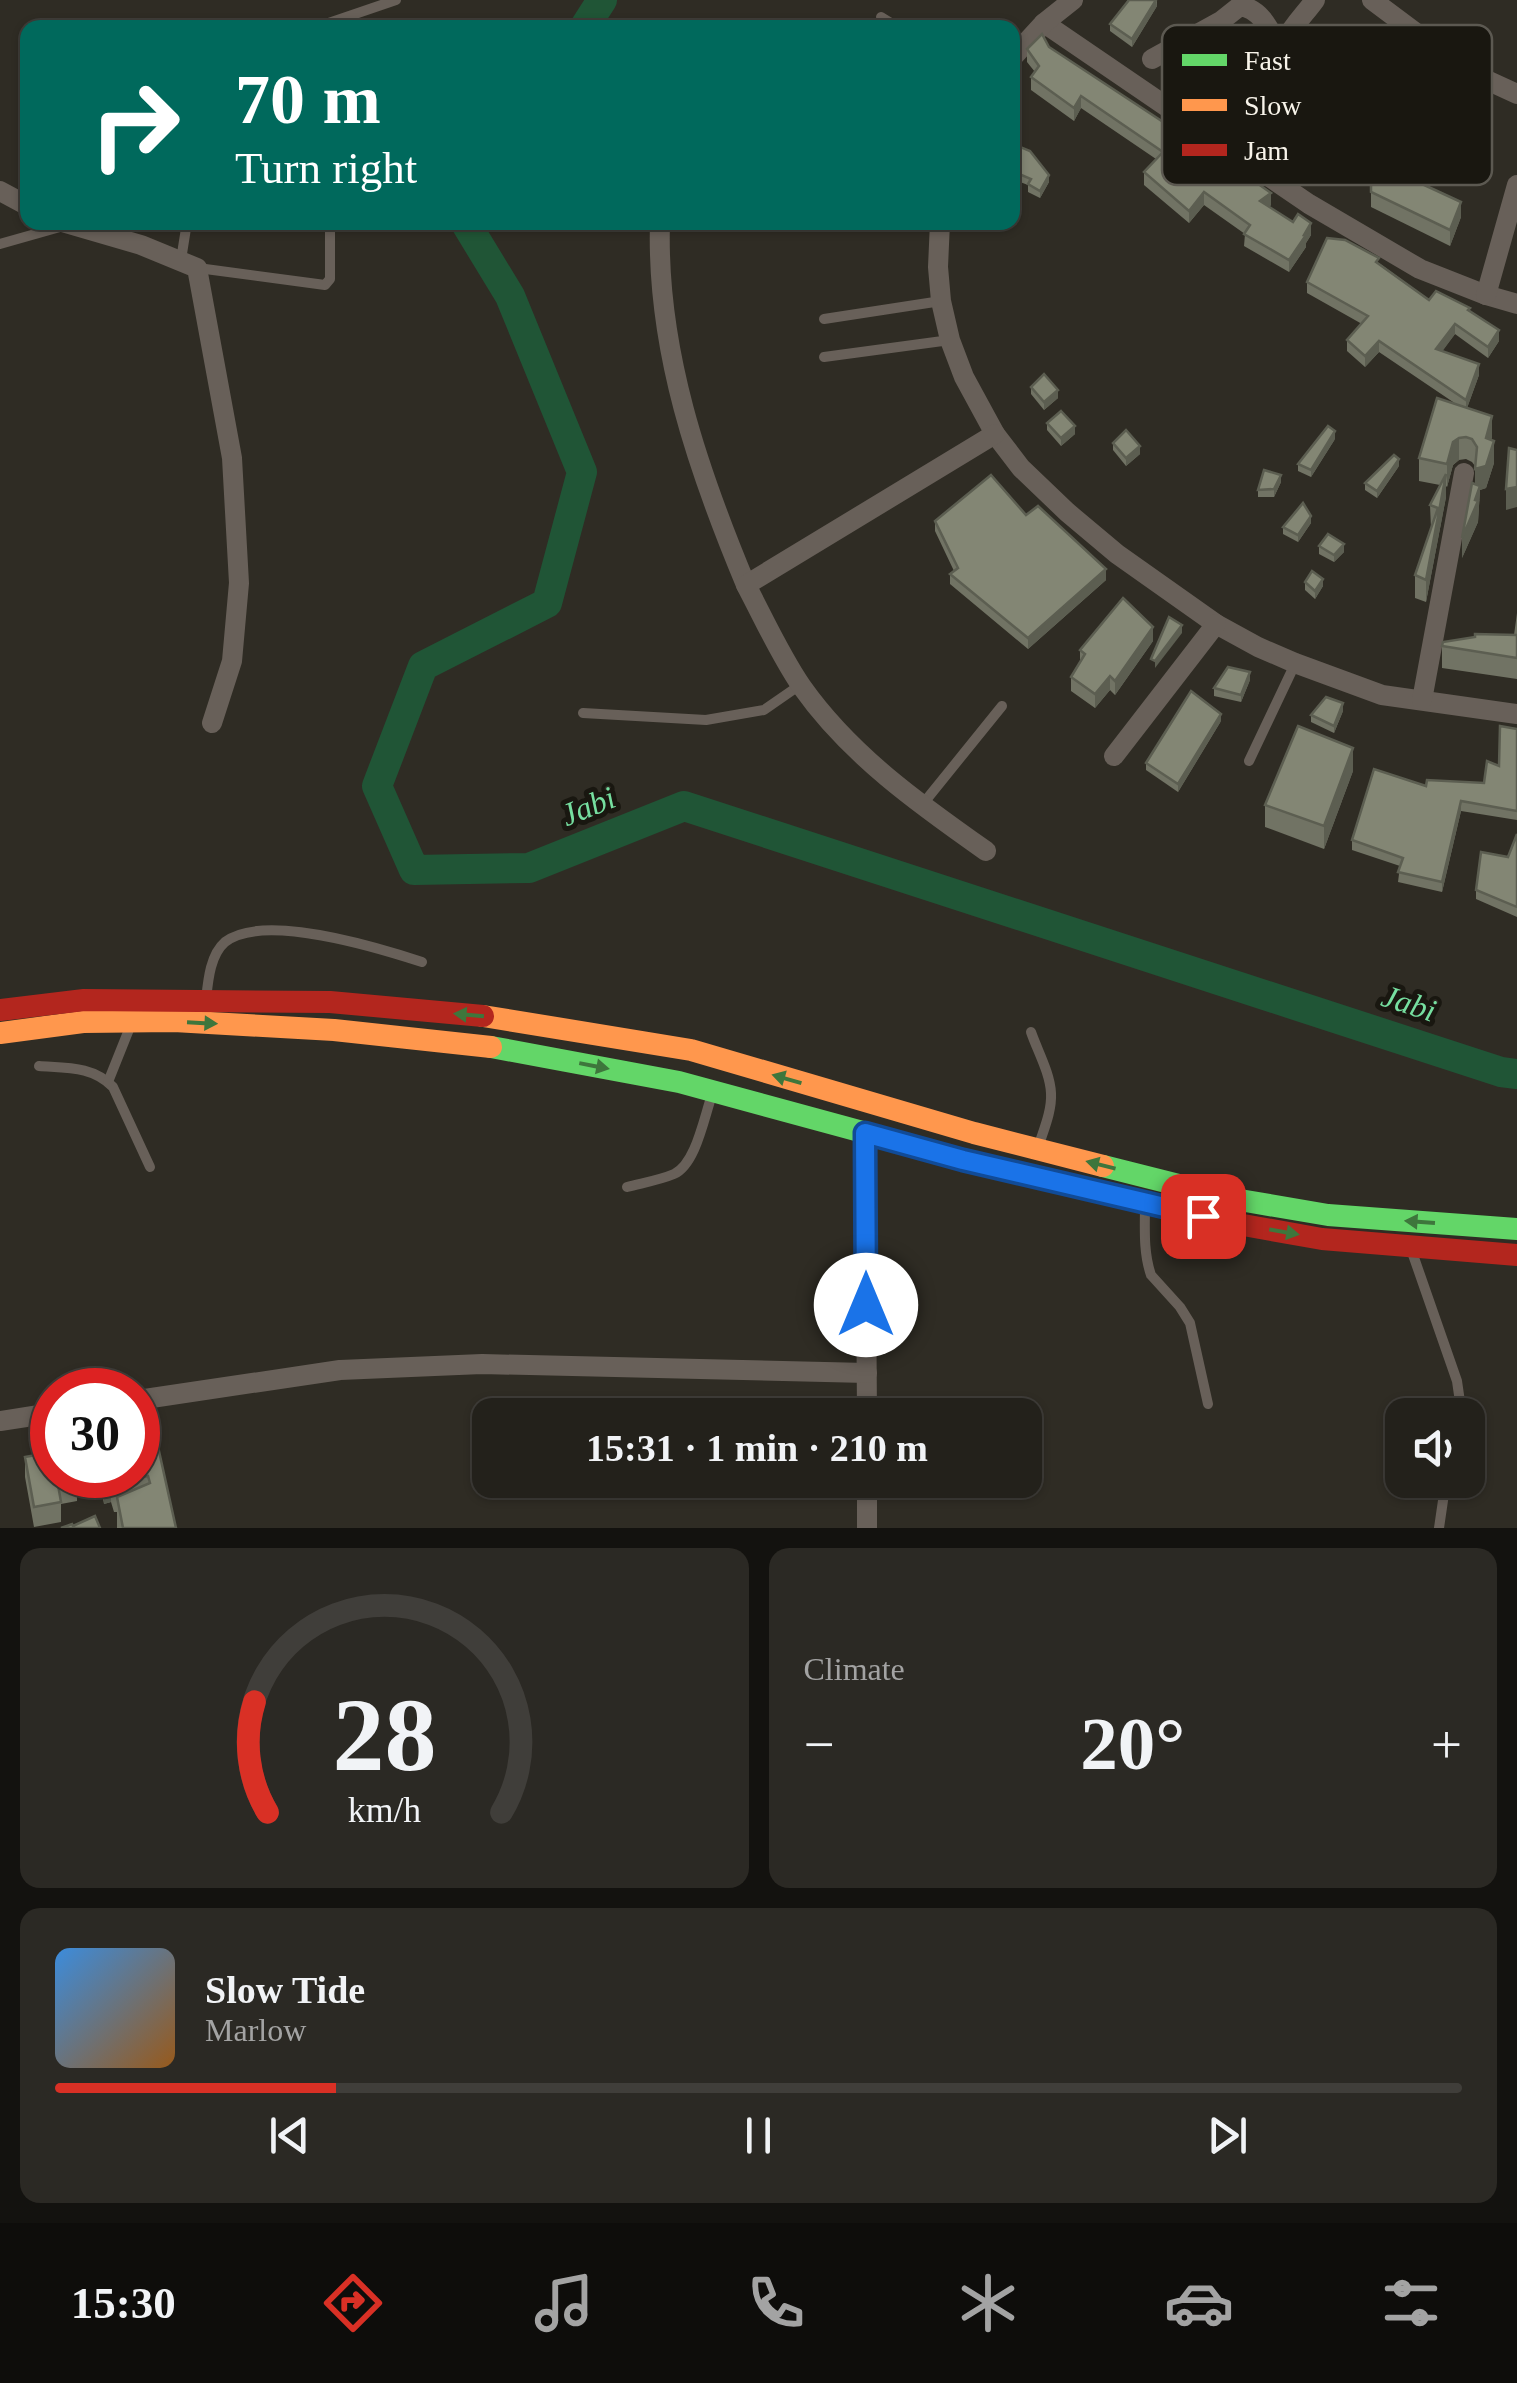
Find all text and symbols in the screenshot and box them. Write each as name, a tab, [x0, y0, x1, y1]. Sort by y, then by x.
legend	[1162, 25, 1492, 185]
text: Fast	[1244, 45, 1291, 76]
icon: right	[70, 60, 200, 190]
text: 70 m	[235, 61, 381, 138]
text: Slow	[1244, 90, 1302, 121]
text: Jam	[1244, 135, 1289, 166]
text: Turn right	[235, 143, 417, 193]
water label: Jabi	[556, 779, 620, 833]
water label: Jabi	[1377, 977, 1441, 1029]
one-way arrow	[453, 1006, 485, 1022]
one-way arrow	[186, 1015, 218, 1031]
one-way arrow	[579, 1058, 610, 1074]
one-way arrow	[772, 1070, 803, 1086]
one-way arrow	[1085, 1157, 1116, 1172]
pin	[1161, 1174, 1246, 1259]
icon: arrive	[1176, 1189, 1231, 1244]
one-way arrow	[1403, 1213, 1435, 1229]
one-way arrow	[1269, 1225, 1300, 1240]
position arrow	[814, 1253, 918, 1357]
speed limit sign: 30	[30, 1368, 160, 1498]
map controls	[1385, 1398, 1485, 1498]
button: sound	[1385, 1398, 1485, 1498]
text: 15:31 · 1 min · 210 m	[586, 1427, 928, 1469]
text: Climate	[804, 1651, 905, 1687]
text: 28	[332, 1677, 436, 1792]
text: 20°	[1080, 1702, 1185, 1785]
text: −	[804, 1714, 835, 1775]
text: +	[1431, 1714, 1462, 1775]
text: km/h	[348, 1790, 421, 1830]
text: Slow Tide	[205, 1969, 365, 2011]
text: Marlow	[205, 2012, 306, 2048]
icon: previous	[262, 2108, 317, 2163]
icon: pause	[731, 2108, 786, 2163]
icon: next	[1200, 2108, 1255, 2163]
icon: directions	[318, 2268, 388, 2338]
icon: music	[529, 2268, 599, 2338]
icon: phone	[741, 2268, 811, 2338]
icon: climate	[953, 2268, 1023, 2338]
icon: car	[1164, 2268, 1234, 2338]
icon: filters	[1376, 2268, 1446, 2338]
text: 15:30	[71, 2278, 176, 2328]

